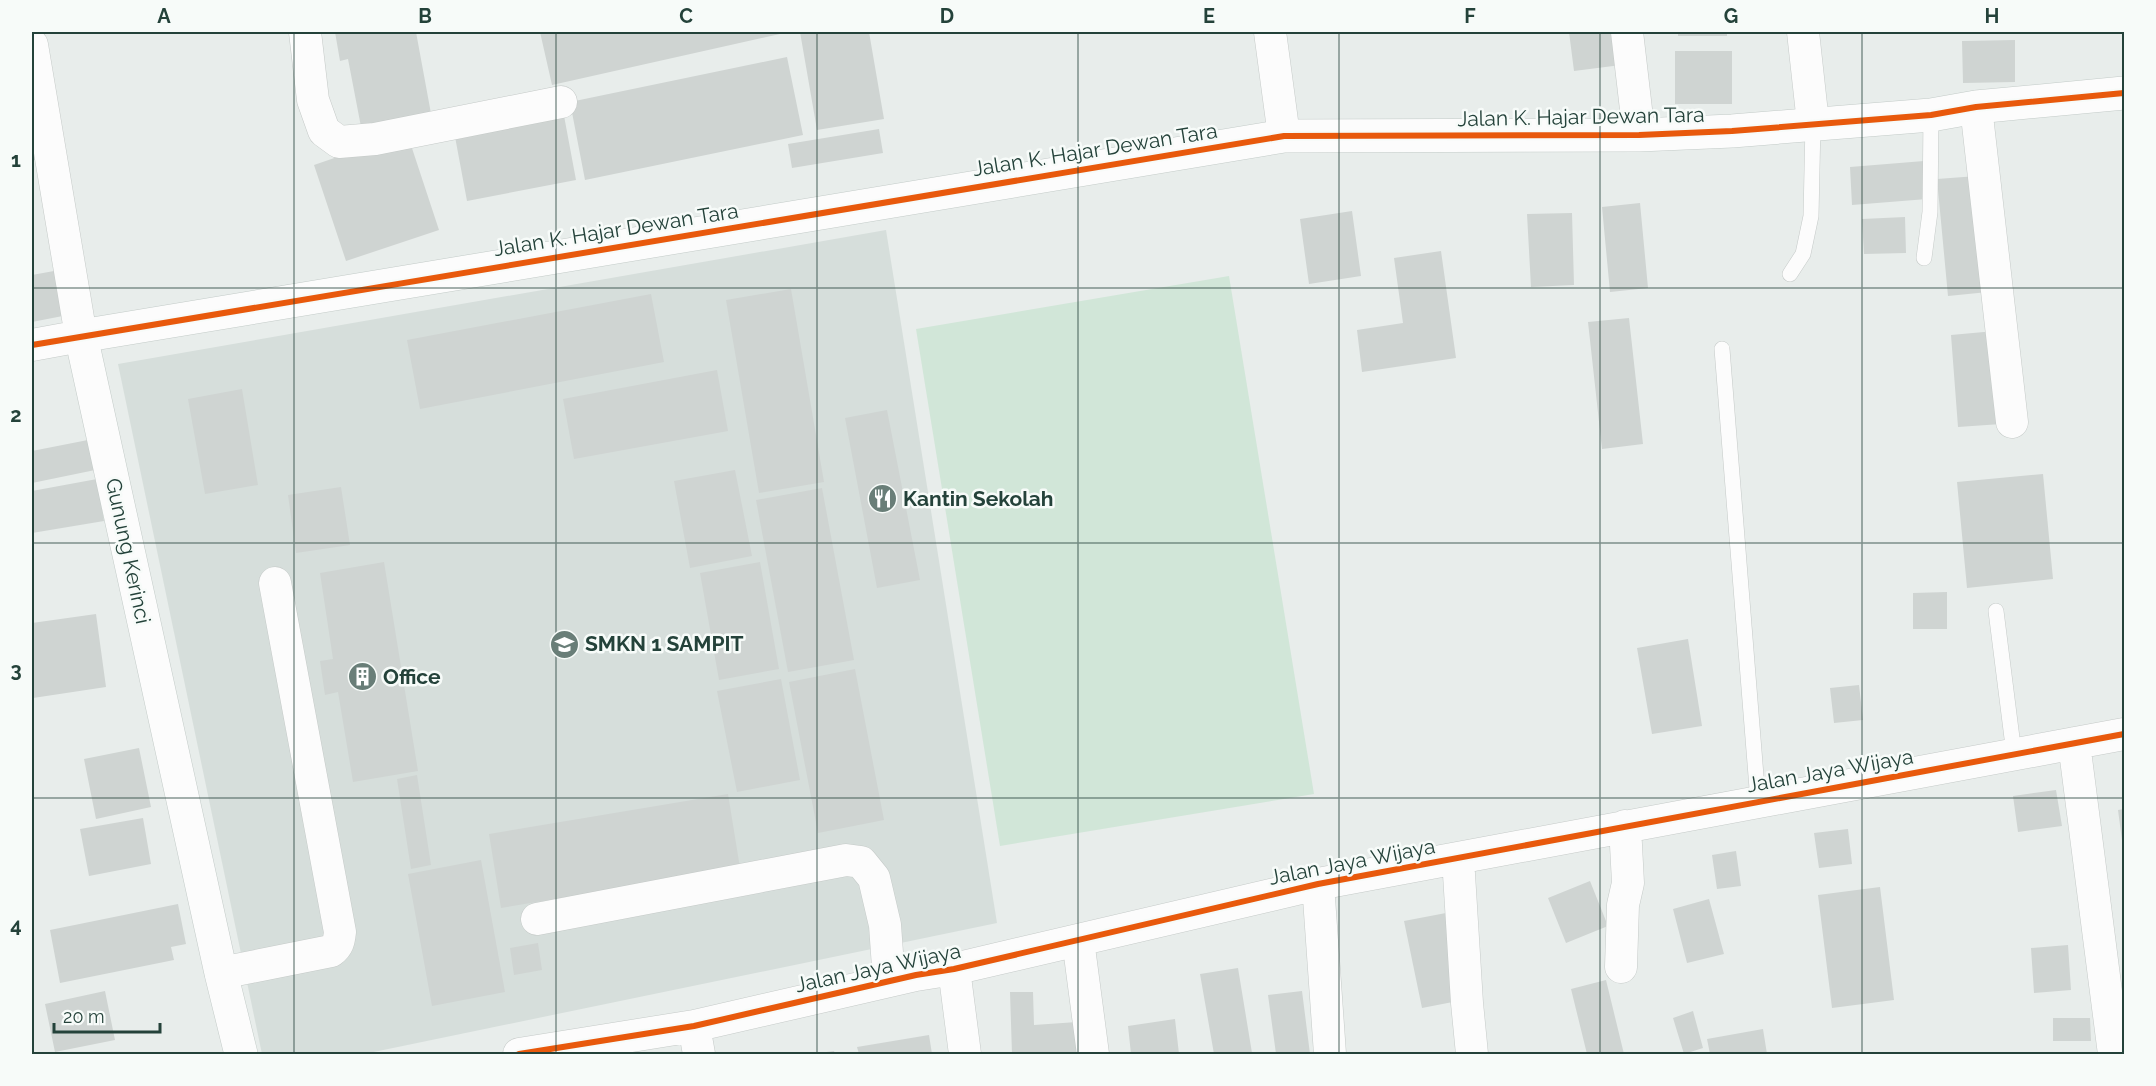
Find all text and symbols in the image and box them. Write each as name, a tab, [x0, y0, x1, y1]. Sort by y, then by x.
text: A	[157, 4, 171, 28]
text: B	[418, 4, 432, 28]
text: C	[679, 4, 693, 28]
text: D	[940, 4, 954, 28]
text: E	[1203, 4, 1215, 28]
text: F	[1464, 4, 1476, 28]
text: G	[1724, 4, 1738, 28]
text: H	[1985, 4, 1999, 28]
street label: Jalan K. Hajar Dewan Tara	[1457, 102, 1705, 131]
street label: Jalan K. Hajar Dewan Tara	[971, 118, 1219, 181]
text: 1	[11, 148, 21, 172]
street label: Jalan K. Hajar Dewan Tara	[492, 198, 740, 261]
text: 2	[10, 403, 22, 427]
street label: Gunung Kerinci	[101, 476, 156, 626]
restaurant icon: Kantin Sekolah	[866, 483, 898, 515]
place label: Kantin Sekolah	[903, 486, 1054, 511]
school or university icon: SMKN 1 SAMPIT	[548, 628, 580, 660]
place label: SMKN 1 SAMPIT	[585, 631, 743, 656]
text: 3	[10, 658, 22, 682]
building icon: Office	[346, 661, 378, 693]
place label: Office	[383, 664, 441, 689]
street label: Jalan Jaya Wijaya	[1745, 744, 1915, 797]
street label: Jalan Jaya Wijaya	[1267, 833, 1437, 890]
text: 4	[10, 913, 22, 937]
street label: Jalan Jaya Wijaya	[793, 938, 963, 997]
scale bar	[54, 996, 160, 1034]
text: 20 m	[63, 1006, 105, 1027]

